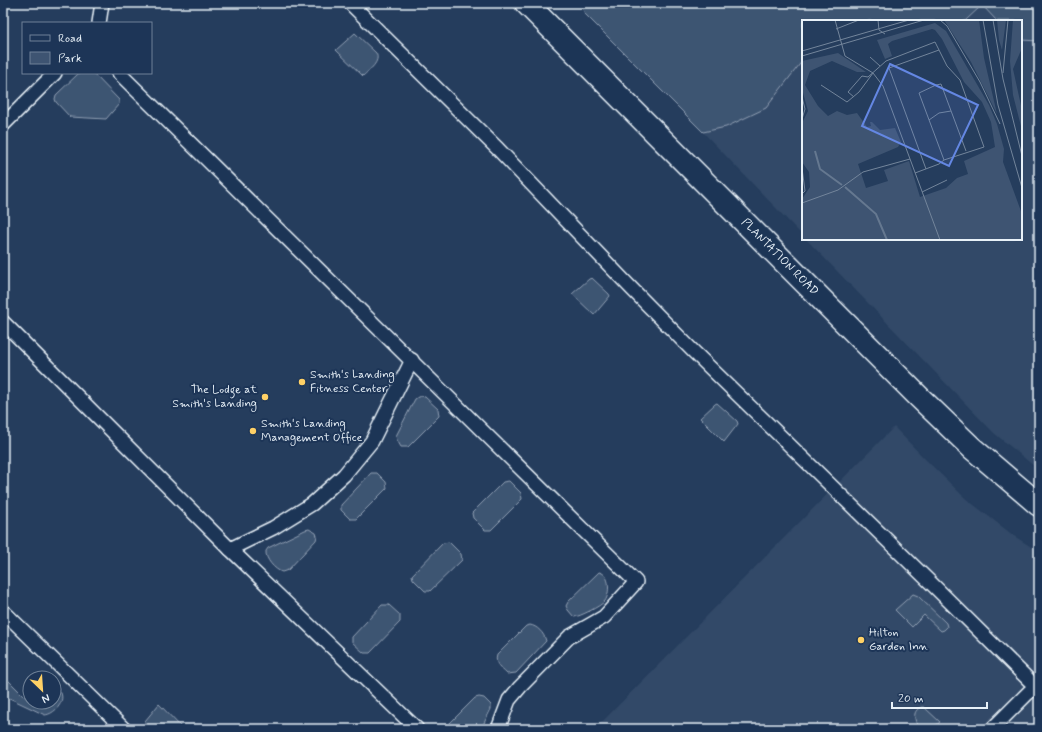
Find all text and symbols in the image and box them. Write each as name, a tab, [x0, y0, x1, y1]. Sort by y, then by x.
inset map	[802, 20, 1022, 240]
legend	[22, 22, 152, 74]
text: Road	[58, 31, 82, 47]
text: Park	[58, 51, 82, 67]
street label: PLANTATION ROAD	[737, 215, 822, 300]
place label: Smith's Landing Fitness Center	[310, 367, 395, 397]
marker: Smith's Landing Fitness Center	[297, 377, 307, 387]
place label: The Lodge at Smith's Landing	[172, 382, 257, 412]
marker: The Lodge at Smith's Landing	[260, 392, 270, 402]
place label: Smith's Landing Management Office	[261, 416, 363, 446]
marker: Smith's Landing Management Office	[248, 426, 258, 436]
place label: Hilton Garden Inn	[869, 625, 929, 655]
marker: Hilton Garden Inn	[856, 635, 866, 645]
north arrow	[22, 670, 62, 710]
scale bar	[892, 684, 987, 710]
text: N	[40, 690, 52, 706]
text: 20 m	[898, 691, 924, 707]

